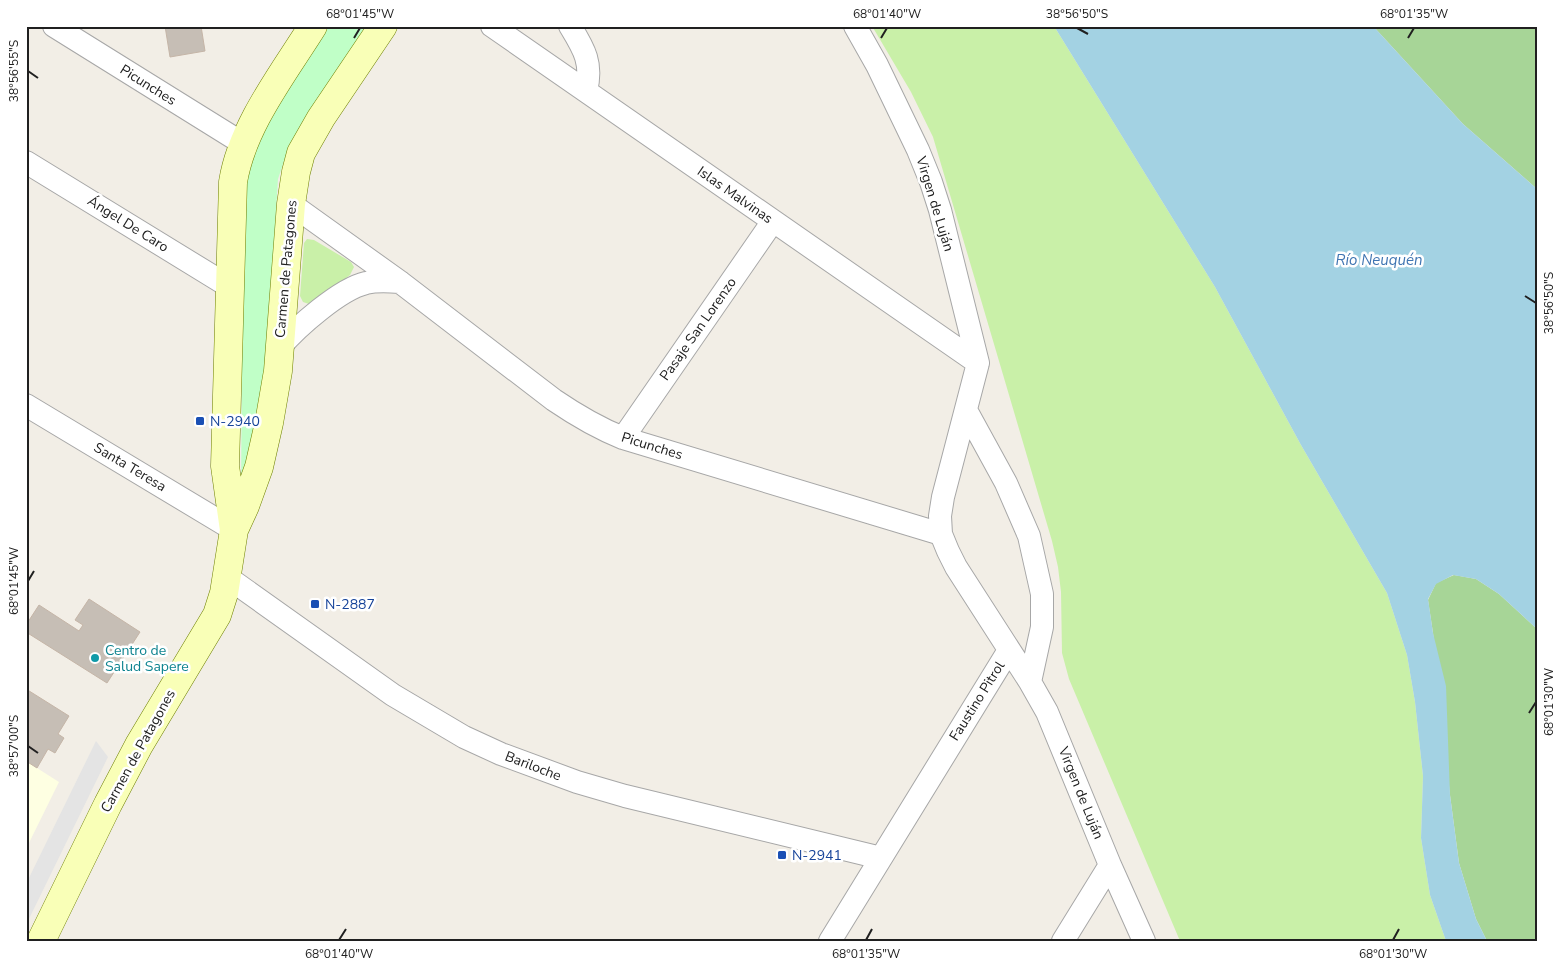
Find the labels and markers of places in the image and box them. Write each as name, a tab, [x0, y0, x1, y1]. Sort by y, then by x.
place label: N-2940	[210, 412, 260, 431]
marker: N-2940	[194, 415, 206, 427]
place label: N-2887	[325, 595, 375, 614]
marker: N-2887	[309, 598, 321, 610]
place label: Centro de Salud Sapere	[105, 641, 189, 676]
marker: Centro de Salud Sapere	[89, 652, 101, 664]
place label: N-2941	[792, 846, 842, 865]
marker: N-2941	[776, 849, 788, 861]

